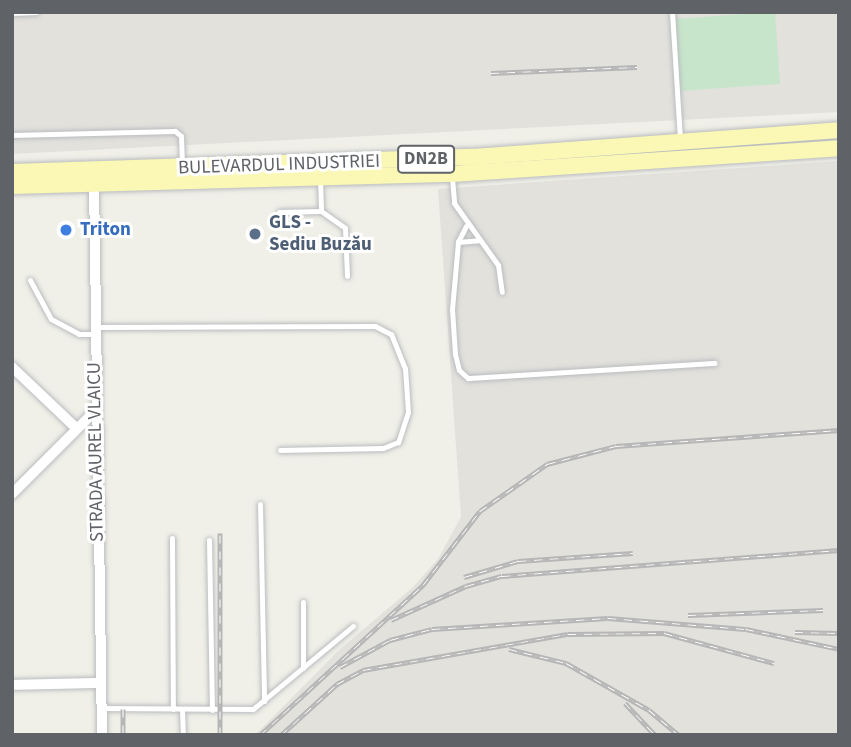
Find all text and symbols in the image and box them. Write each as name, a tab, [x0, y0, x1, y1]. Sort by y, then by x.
road number: DN2B	[396, 144, 456, 174]
street label: BULEVARDUL INDUSTRIEI	[178, 150, 380, 180]
place label: GLS - Sediu Buzău	[269, 212, 372, 256]
place label: Triton	[80, 219, 131, 241]
marker: Triton	[58, 222, 74, 238]
marker: GLS - Sediu Buzău	[247, 226, 263, 242]
street label: STRADA AUREL VLAICU	[83, 362, 109, 542]

